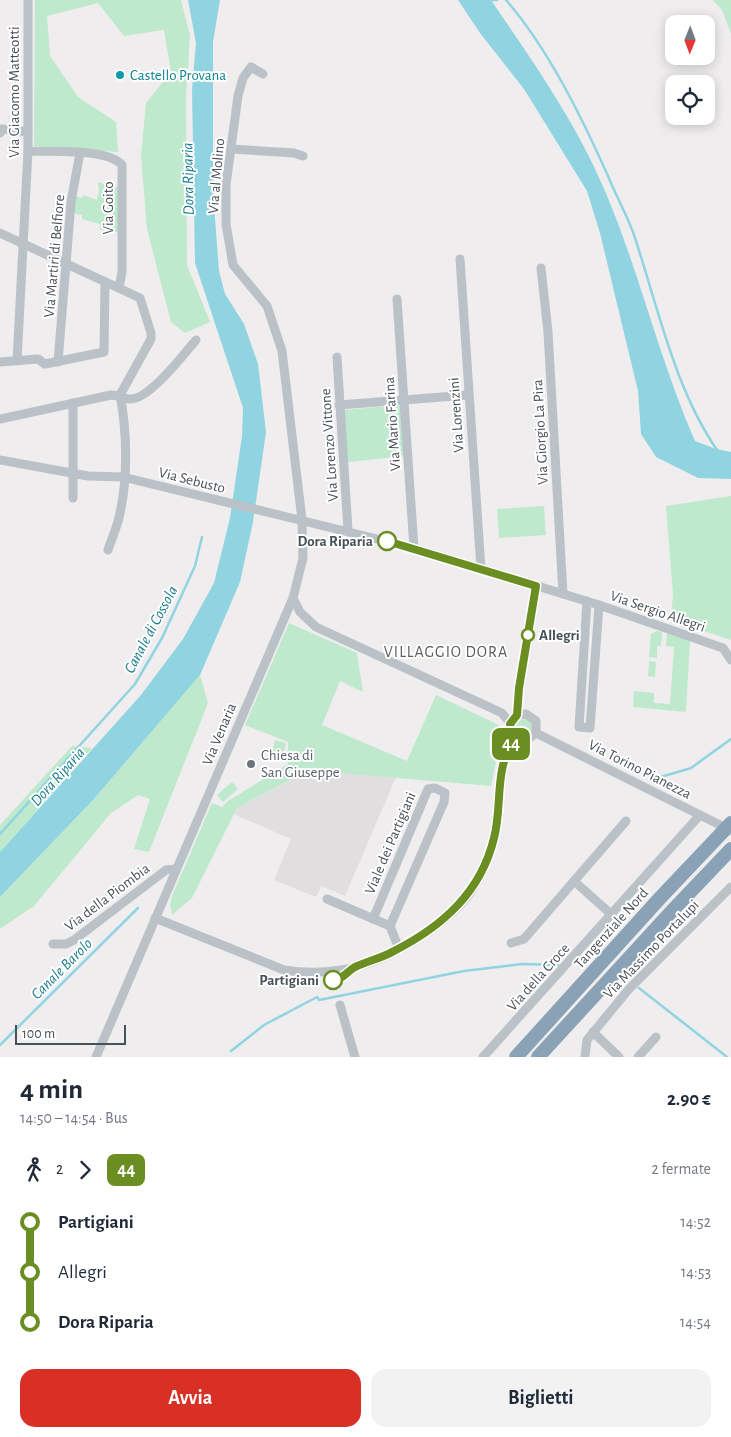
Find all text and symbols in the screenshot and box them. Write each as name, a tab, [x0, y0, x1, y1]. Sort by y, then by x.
north arrow	[665, 15, 715, 65]
map controls	[665, 15, 715, 125]
street label: Via Giacomo Matteotti	[7, 26, 22, 158]
place label: Castello Provana	[130, 68, 226, 83]
marker: Castello Provana	[114, 69, 126, 81]
button: locate	[665, 75, 715, 125]
street label: Via al Molino	[206, 138, 227, 215]
water label: Dora Riparia	[179, 142, 198, 215]
street label: Via Goito	[101, 181, 116, 235]
street label: Via Martiri di Belfiore	[42, 194, 67, 318]
street label: Via Mario Farina	[382, 376, 403, 472]
street label: Via Lorenzini	[446, 377, 467, 453]
street label: Via Giorgio La Pira	[530, 379, 551, 485]
street label: Via Lorenzo Vittone	[318, 388, 341, 502]
street label: Via Sebusto	[157, 465, 227, 496]
marker: Dora Riparia	[377, 531, 397, 551]
place label: Dora Riparia	[297, 534, 373, 549]
water label: Canale di Cossola	[121, 583, 181, 676]
street label: Via Sergio Allegri	[608, 588, 707, 635]
marker: Allegri	[521, 628, 535, 642]
place label: Allegri	[539, 628, 580, 643]
district label: VILLAGGIO DORA	[384, 644, 508, 660]
street label: Via Venaria	[200, 701, 239, 768]
line badge: 44	[488, 728, 534, 760]
text: 44	[502, 735, 520, 753]
street label: Via Torino Pianezza	[586, 737, 694, 802]
water label: Dora Riparia	[27, 744, 89, 810]
place label: Chiesa di San Giuseppe	[261, 748, 340, 780]
marker: Chiesa di San Giuseppe	[245, 758, 257, 770]
street label: Viale dei Partigiani	[362, 790, 419, 897]
street label: Via della Piombia	[62, 861, 153, 934]
street label: Tangenziale Nord	[572, 885, 651, 971]
street label: Via Massimo Portalupi	[601, 897, 702, 1001]
water label: Canale Barolo	[28, 935, 96, 1002]
street label: Via della Croce	[504, 941, 573, 1014]
marker: Partigiani	[323, 970, 343, 990]
place label: Partigiani	[259, 973, 319, 988]
scale bar	[15, 1022, 126, 1045]
text: 100 m	[22, 1027, 55, 1041]
text: 4 min	[20, 1076, 83, 1104]
text: 2.90 €	[667, 1090, 711, 1109]
text: 14:50 – 14:54 · Bus	[20, 1110, 128, 1126]
icon: walk	[20, 1156, 48, 1184]
icon: forward	[71, 1156, 99, 1184]
text: 2	[56, 1161, 63, 1177]
text: 44	[117, 1161, 135, 1179]
text: 2 fermate	[652, 1161, 711, 1177]
text: Partigiani	[58, 1213, 134, 1232]
text: 14:52	[680, 1214, 711, 1230]
text: Allegri	[58, 1263, 107, 1282]
text: 14:53	[681, 1264, 711, 1280]
text: Dora Riparia	[58, 1313, 154, 1332]
text: 14:54	[680, 1314, 711, 1330]
button: Avvia	[20, 1369, 361, 1427]
button: Biglietti	[371, 1369, 711, 1427]

